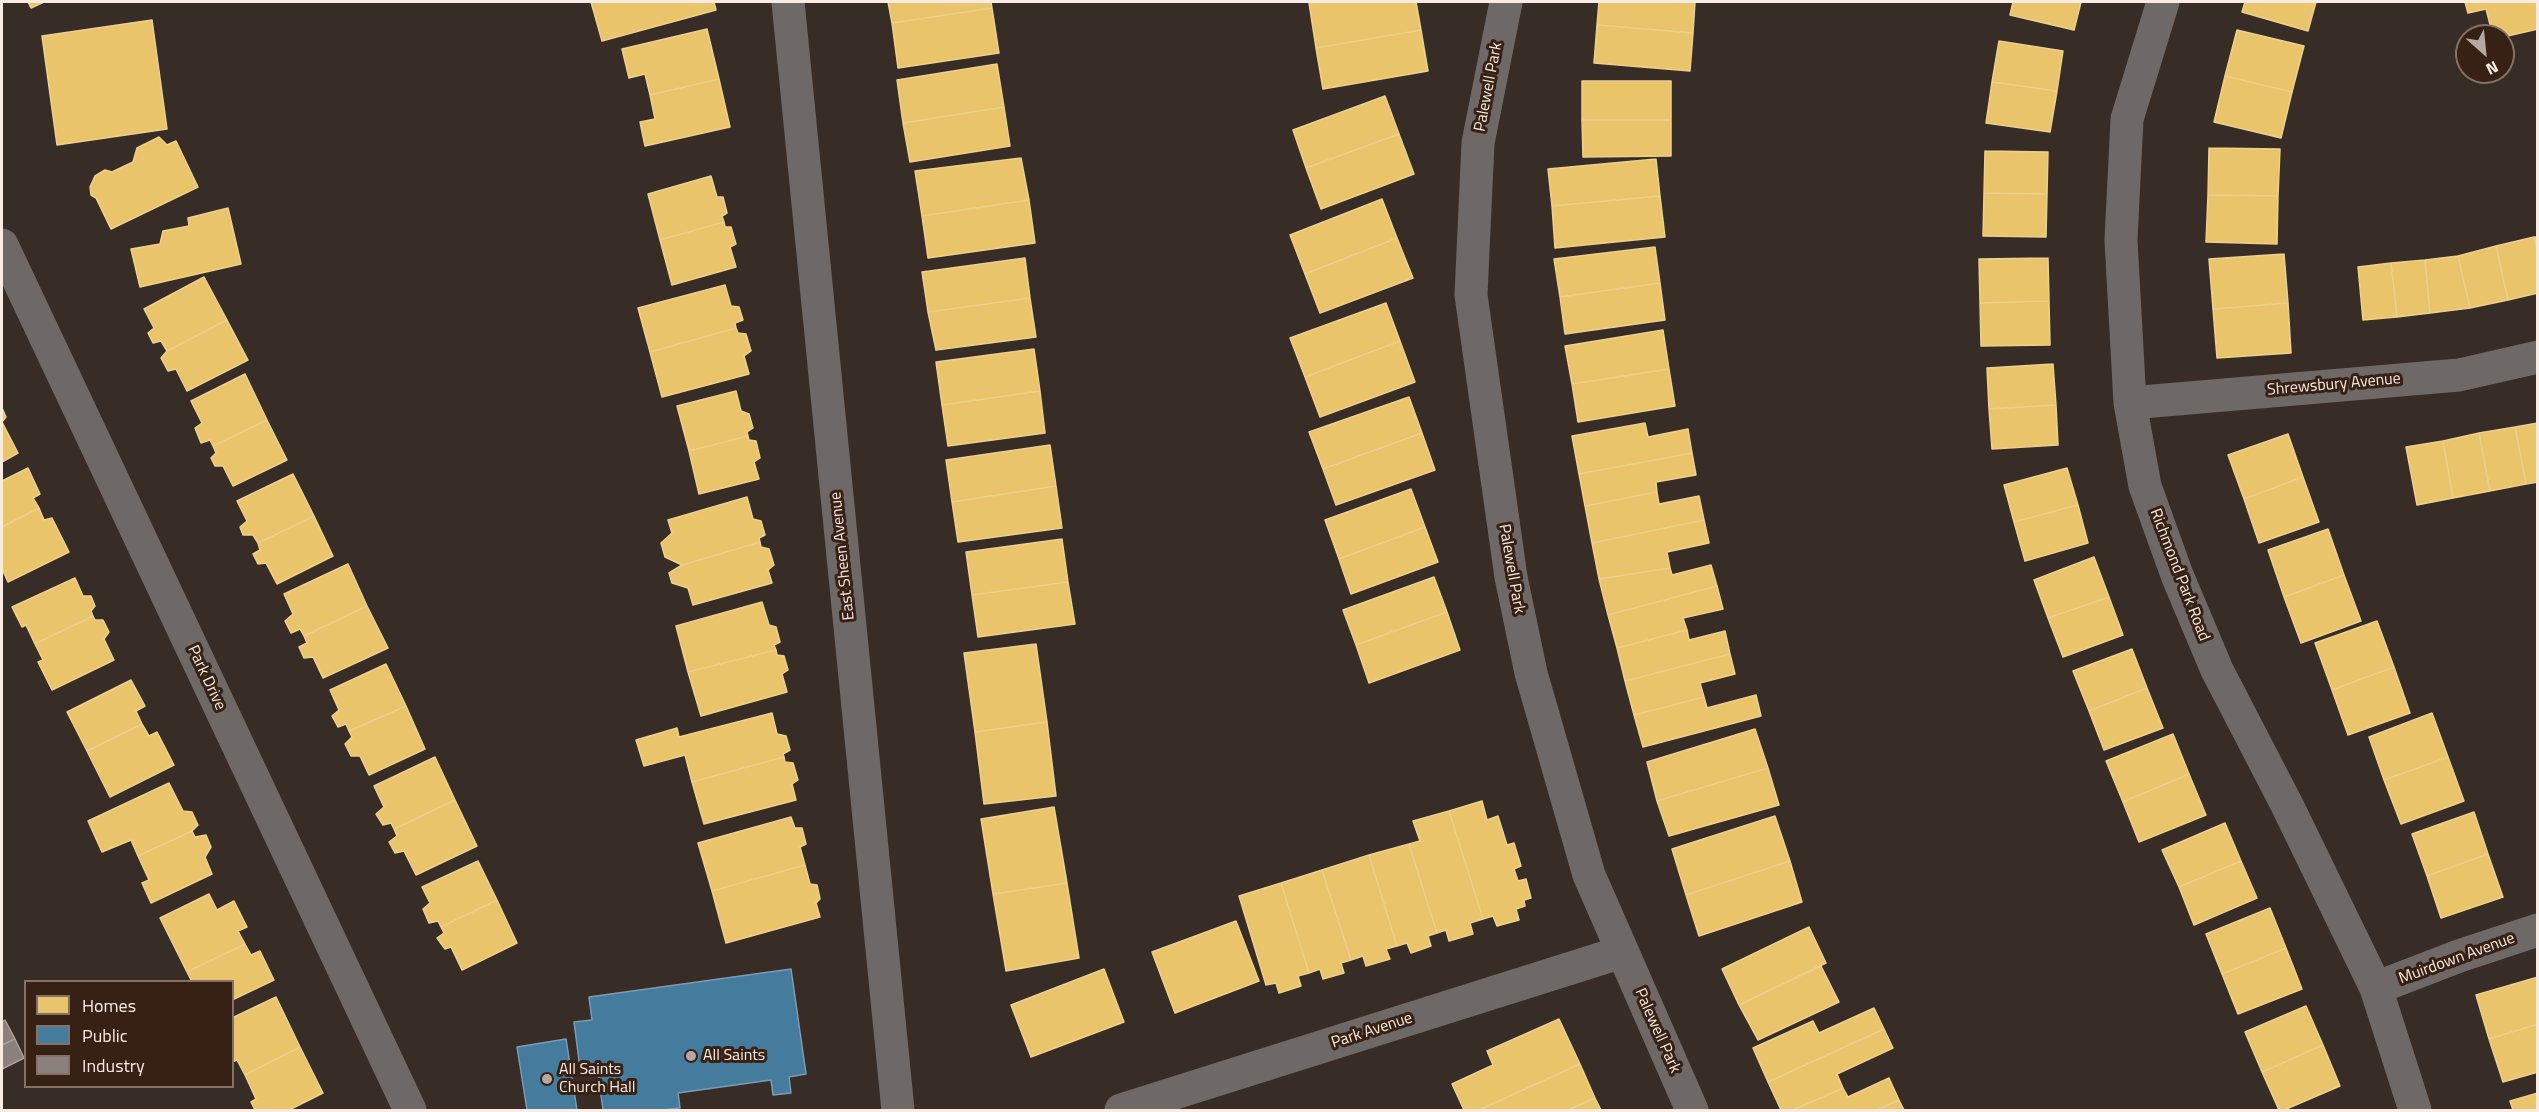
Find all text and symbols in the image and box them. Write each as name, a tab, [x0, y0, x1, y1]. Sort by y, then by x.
north arrow	[2455, 24, 2515, 84]
street label: Palewell Park	[1471, 41, 1507, 133]
text: N	[2482, 55, 2503, 81]
street label: Shrewsbury Avenue	[2266, 370, 2402, 400]
street label: East Sheen Avenue	[827, 491, 859, 621]
street label: Richmond Park Road	[2145, 506, 2213, 644]
street label: Palewell Park	[1494, 523, 1528, 615]
street label: Park Drive	[183, 643, 229, 713]
street label: Muirdown Avenue	[2396, 929, 2518, 989]
legend	[24, 980, 234, 1088]
street label: Palewell Park	[1630, 986, 1684, 1076]
text: Homes	[82, 992, 136, 1019]
street label: Park Avenue	[1329, 1009, 1415, 1053]
text: Public	[82, 1022, 128, 1049]
place label: All Saints	[703, 1046, 765, 1066]
marker: All Saints	[684, 1049, 698, 1063]
text: Industry	[82, 1052, 145, 1079]
place label: All Saints Church Hall	[559, 1060, 635, 1098]
marker: All Saints Church Hall	[540, 1072, 554, 1086]

